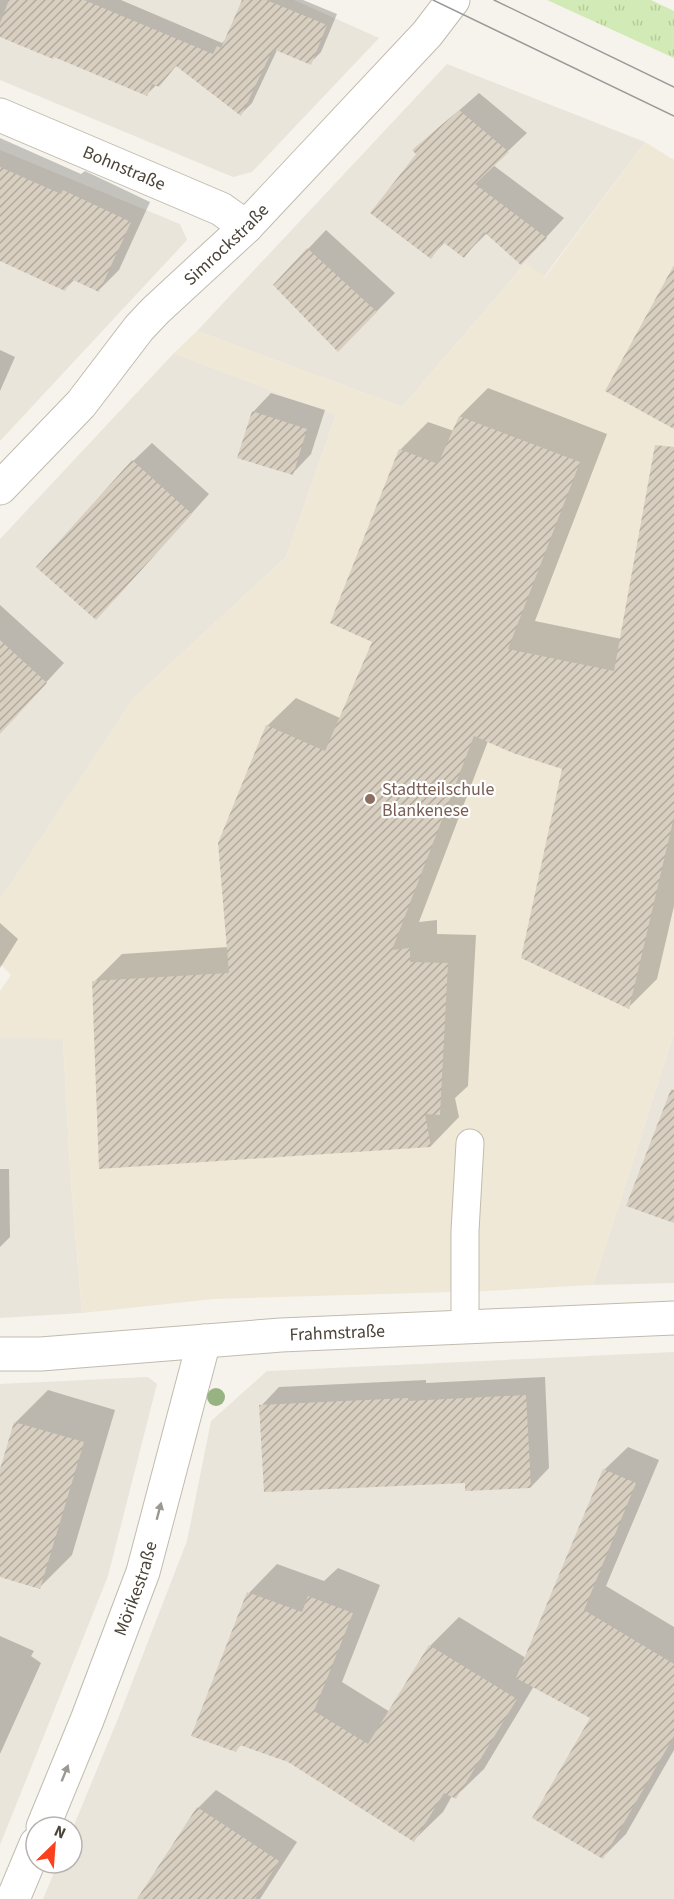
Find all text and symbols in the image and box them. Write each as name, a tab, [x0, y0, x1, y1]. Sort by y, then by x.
street label: Bohnstraße	[79, 139, 169, 196]
street label: Simrockstraße	[178, 198, 274, 291]
place label: Stadtteilschule Blankenese	[382, 777, 494, 823]
marker: Stadtteilschule Blankenese	[363, 792, 377, 806]
street label: Frahmstraße	[289, 1318, 386, 1347]
one-way arrow	[155, 1501, 165, 1520]
street label: Mörikestraße	[108, 1538, 163, 1639]
one-way arrow	[61, 1764, 70, 1782]
north arrow	[24, 1815, 84, 1875]
text: N	[50, 1820, 69, 1845]

